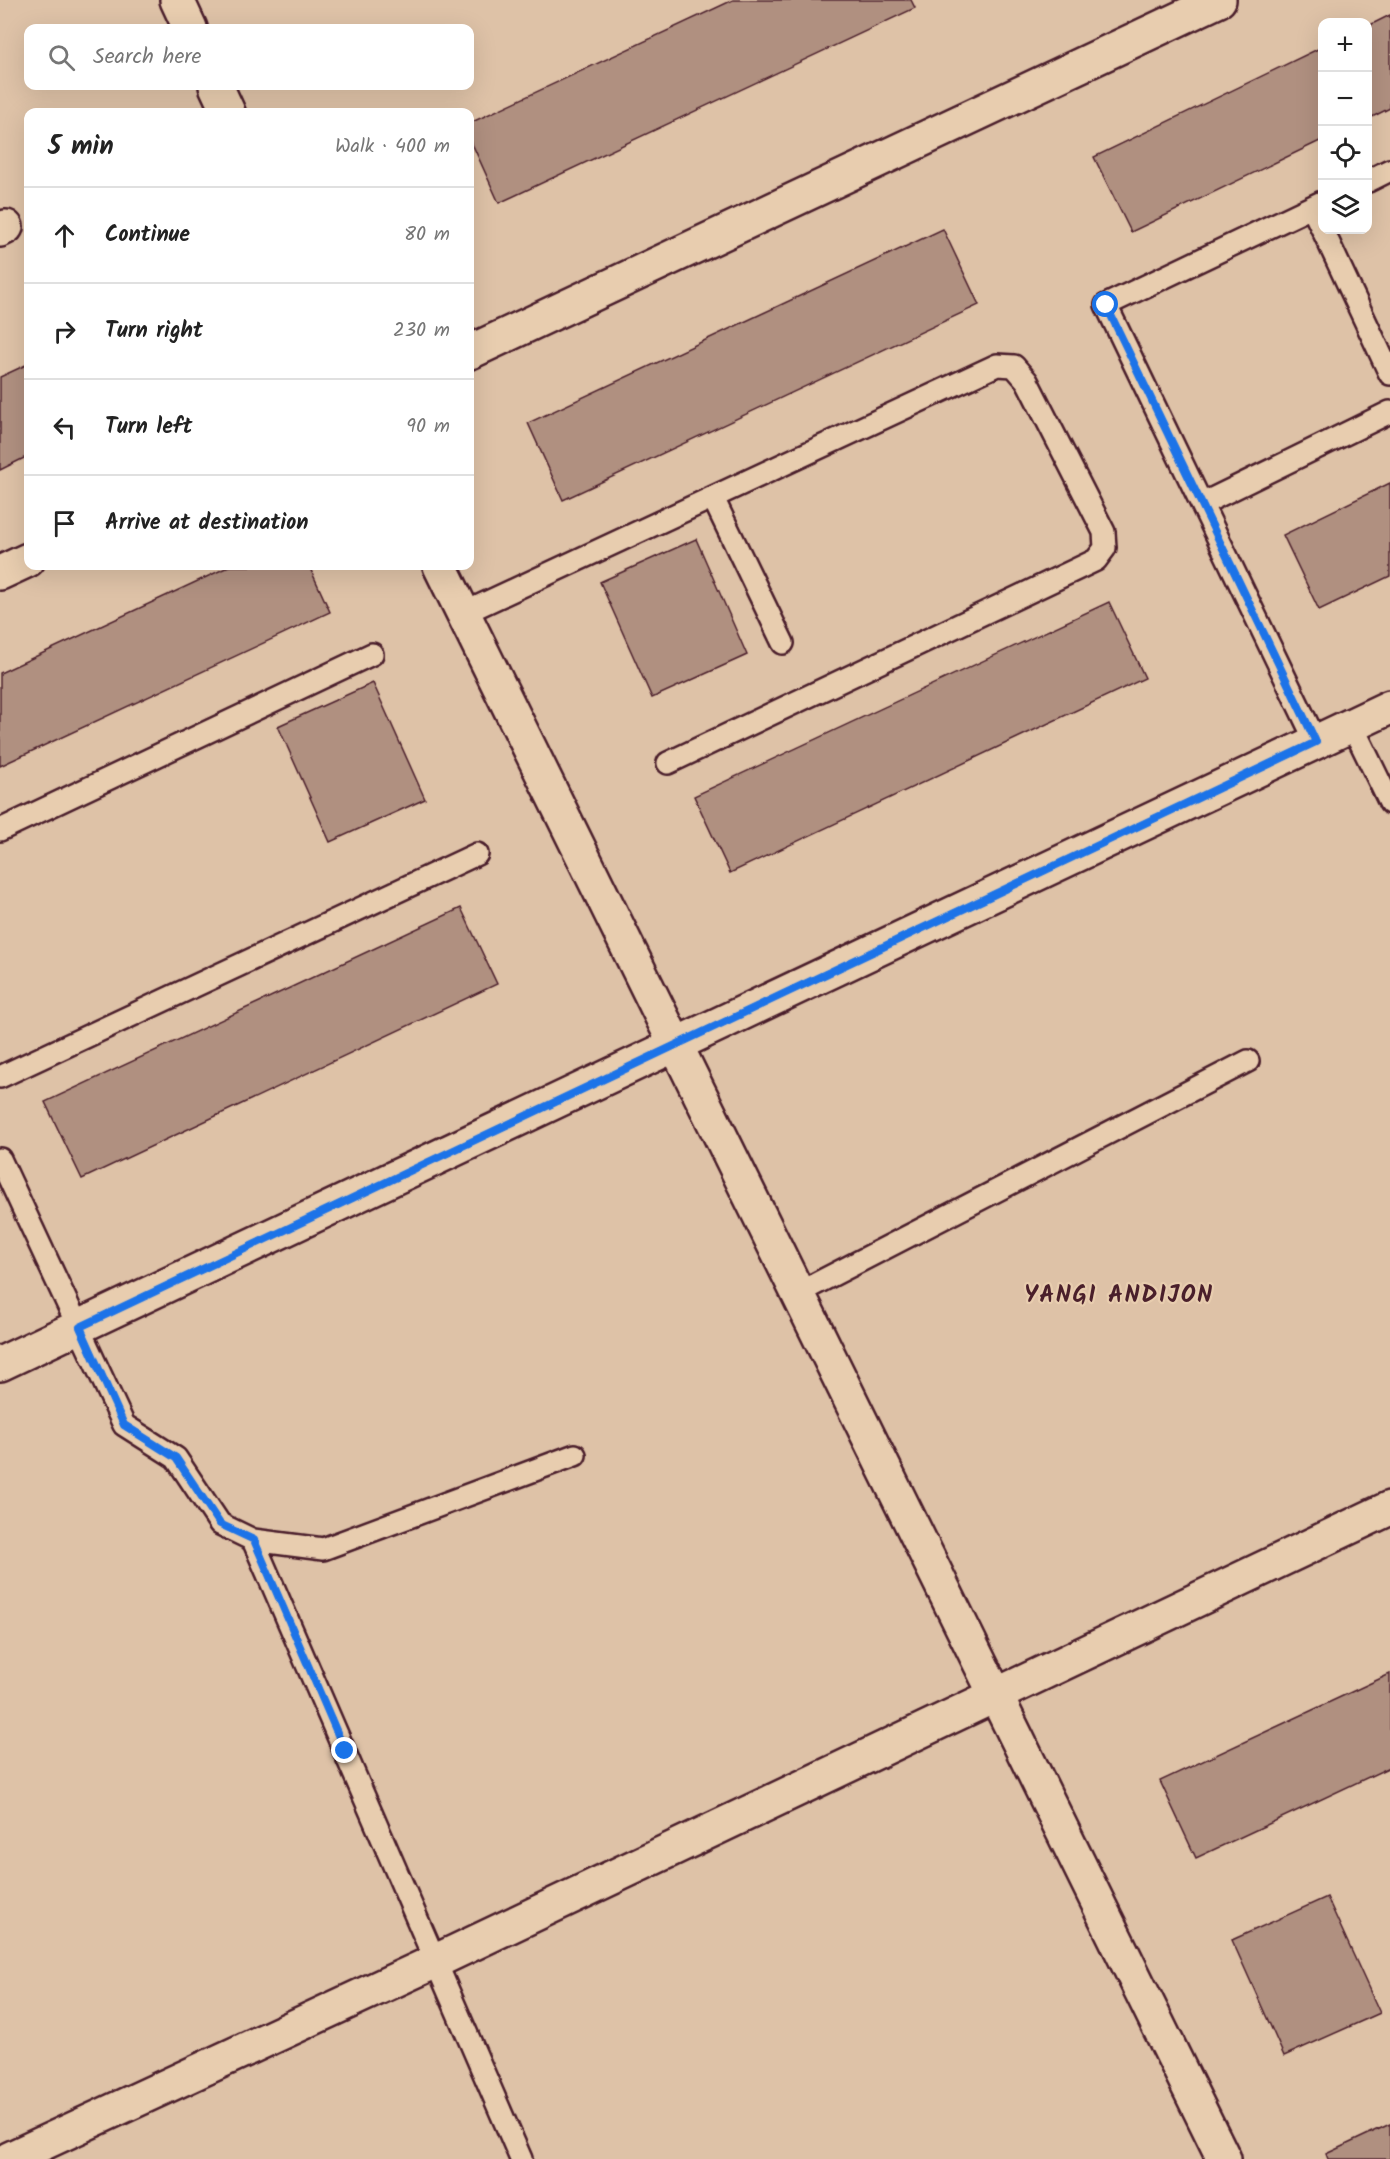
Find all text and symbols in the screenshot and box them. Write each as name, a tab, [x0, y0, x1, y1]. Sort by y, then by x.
map controls	[1318, 18, 1372, 234]
button: +	[1318, 18, 1372, 72]
search box	[24, 24, 474, 90]
text: Search here	[93, 40, 201, 75]
icon: search	[45, 41, 78, 74]
button: −	[1318, 72, 1372, 126]
text: 5 min	[48, 126, 114, 168]
button: locate	[1318, 126, 1372, 180]
text: Walk · 400 m	[335, 131, 450, 163]
button: layers	[1318, 180, 1372, 234]
text: Continue	[105, 218, 190, 253]
icon: ahead	[48, 219, 81, 252]
text: 80 m	[404, 219, 450, 251]
route start	[1092, 291, 1118, 317]
text: Turn right	[105, 314, 203, 349]
icon: right	[48, 315, 81, 348]
text: 230 m	[393, 315, 450, 347]
text: Turn left	[105, 410, 192, 445]
icon: left	[48, 411, 81, 444]
text: 90 m	[406, 411, 450, 443]
text: Arrive at destination	[105, 506, 308, 541]
icon: arrive	[48, 507, 81, 540]
district label: YANGI ANDIJON	[1024, 1276, 1214, 1315]
route end	[331, 1737, 357, 1763]

